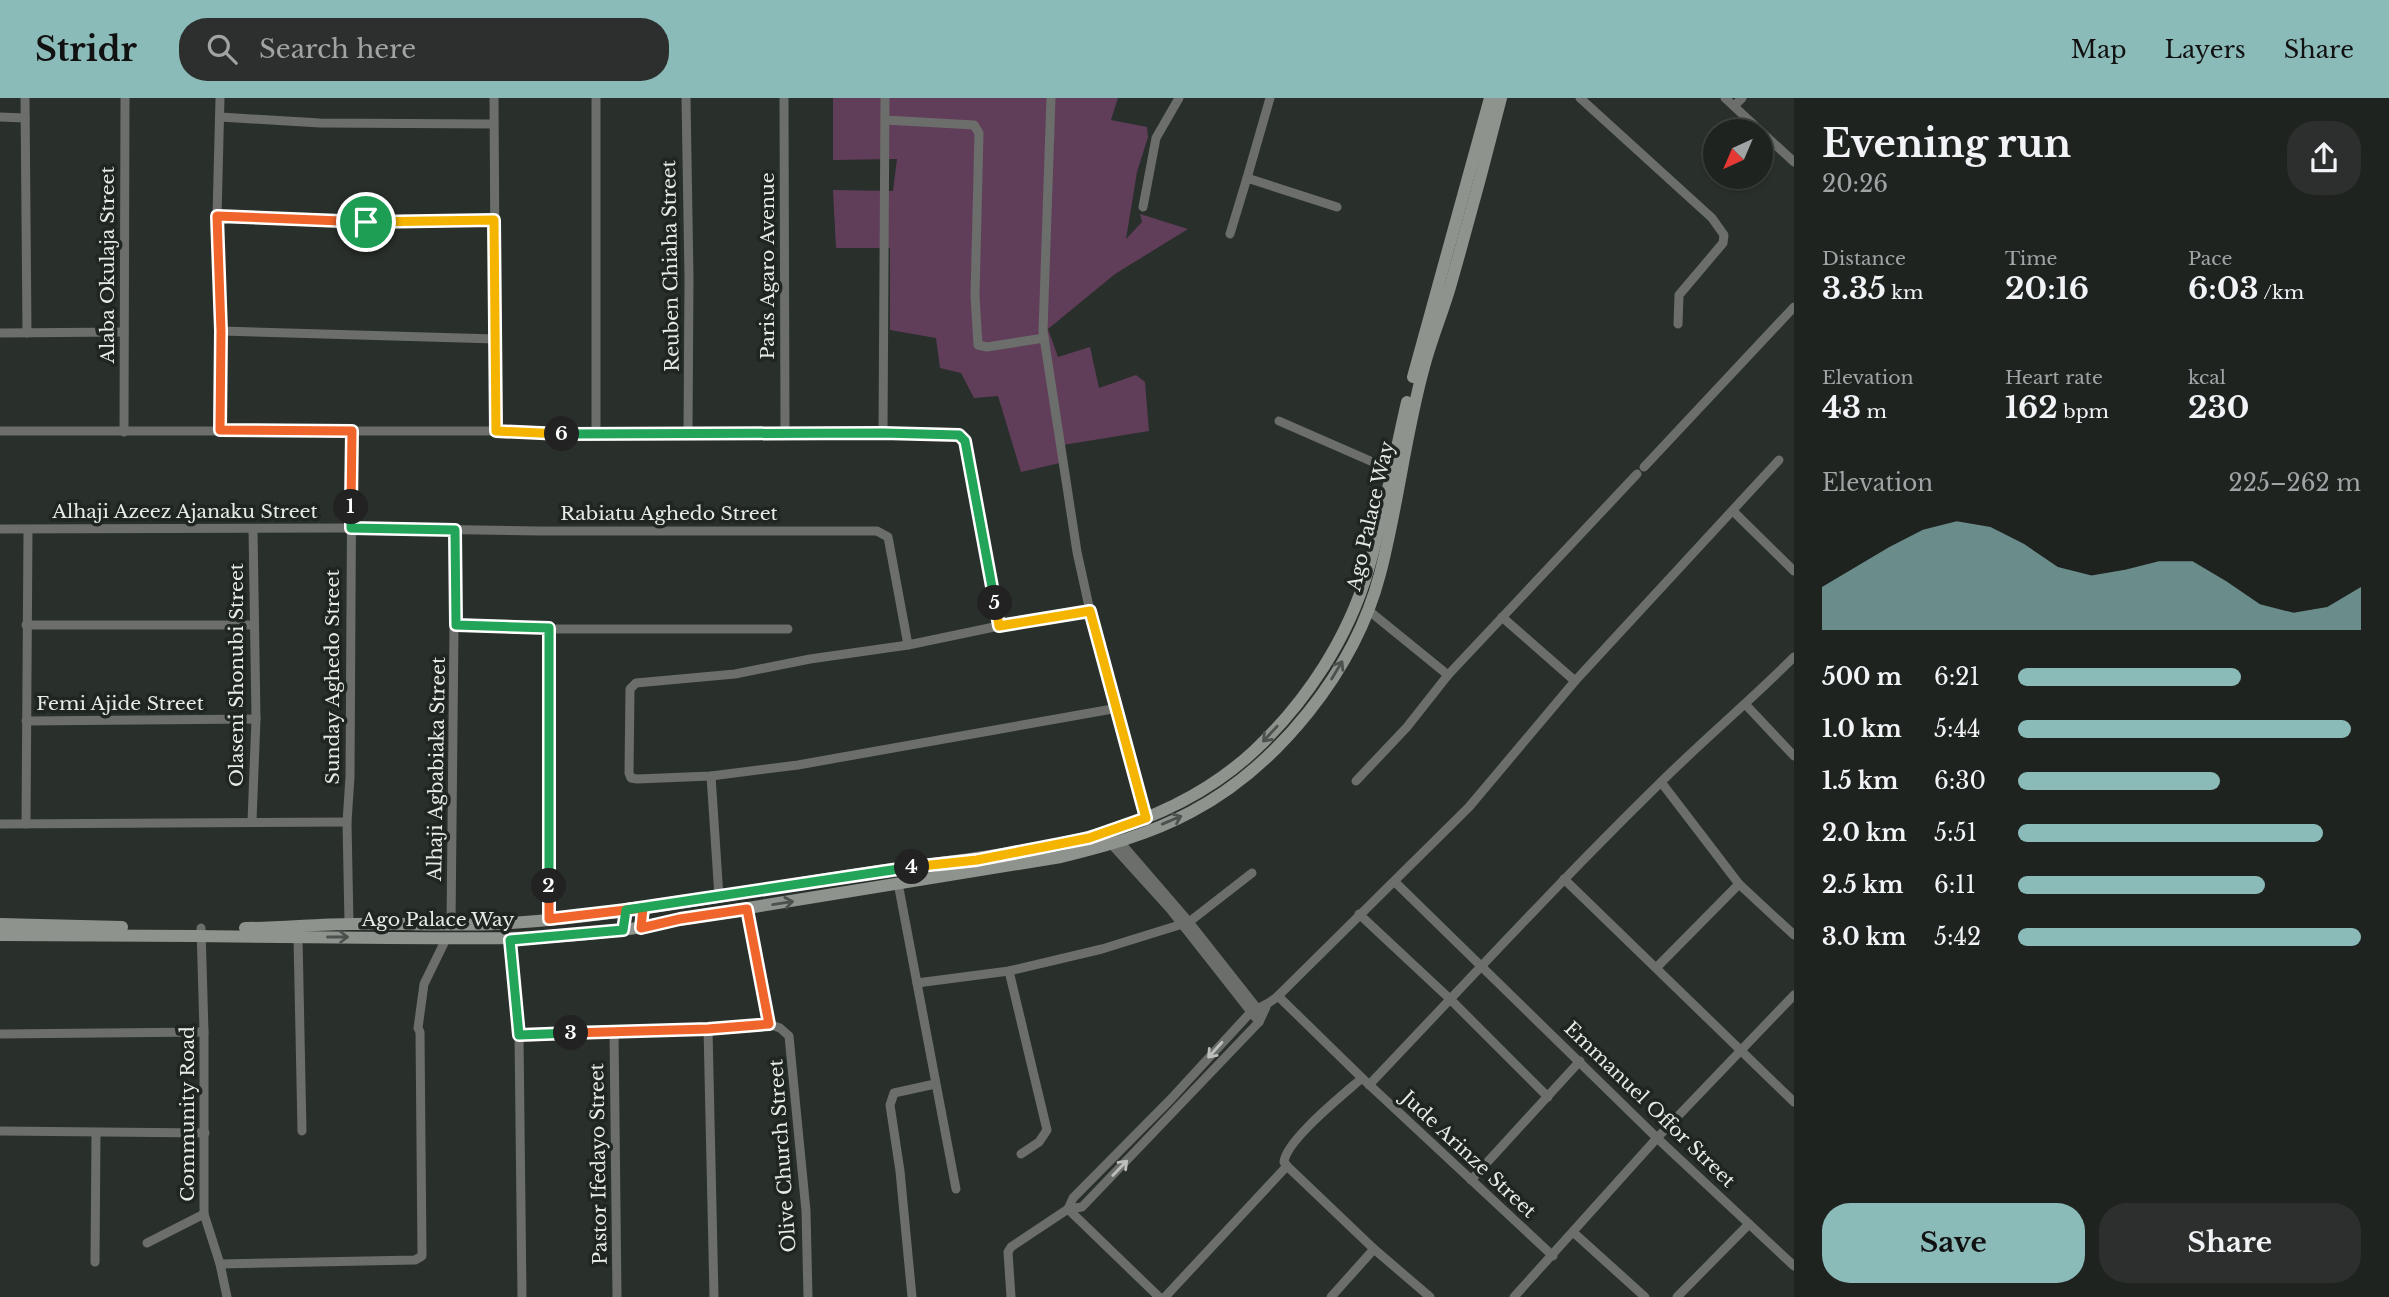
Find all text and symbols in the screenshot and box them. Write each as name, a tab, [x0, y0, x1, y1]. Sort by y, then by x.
search box	[179, 18, 669, 81]
text: Stridr	[35, 29, 137, 70]
icon: search	[203, 30, 241, 68]
text: Search here	[259, 33, 416, 65]
text: Map	[2071, 35, 2127, 64]
text: Layers	[2165, 35, 2246, 64]
text: Share	[2284, 35, 2354, 64]
north arrow	[1703, 119, 1773, 189]
map controls	[1703, 119, 1773, 189]
text: Evening run	[1822, 120, 2071, 167]
button: share	[2287, 121, 2361, 195]
street label: Reuben Chiaha Street	[657, 159, 684, 372]
street label: Alaba Okulaja Street	[96, 166, 119, 365]
text: 20:26	[1822, 170, 1888, 198]
street label: Paris Agaro Avenue	[756, 172, 779, 360]
pin	[336, 192, 396, 252]
icon: arrive	[347, 203, 385, 241]
text: Distance	[1822, 247, 1906, 270]
text: Time	[2005, 247, 2057, 270]
text: Pace	[2188, 247, 2232, 270]
text: 3.35	[1822, 270, 1886, 307]
text: 20:16	[2005, 270, 2089, 307]
text: 6:03	[2188, 270, 2259, 307]
text: km	[1886, 281, 1923, 304]
text: /km	[2259, 281, 2304, 304]
text: Elevation	[1822, 366, 1914, 389]
text: Heart rate	[2005, 366, 2103, 389]
text: kcal	[2188, 366, 2226, 389]
text: 43	[1822, 389, 1861, 426]
text: 162	[2005, 389, 2058, 426]
text: 230	[2188, 389, 2249, 426]
text: m	[1861, 400, 1887, 423]
text: bpm	[2058, 400, 2109, 423]
pin: 6	[544, 416, 580, 452]
text: 6	[555, 422, 568, 445]
street label: Ago Palace Way	[1342, 439, 1399, 594]
text: Elevation	[1822, 469, 1933, 497]
text: 225–262 m	[2229, 469, 2361, 497]
pin: 1	[334, 490, 368, 524]
text: 1	[346, 495, 355, 518]
street label: Alhaji Azeez Ajanaku Street	[51, 500, 318, 523]
street label: Rabiatu Aghedo Street	[560, 502, 779, 525]
street label: Olaseni Shonubi Street	[225, 562, 248, 787]
street label: Sunday Aghedo Street	[321, 569, 344, 785]
pin: 5	[978, 586, 1012, 620]
text: 5	[989, 591, 1000, 614]
street label: Alhaji Agbabiaka Street	[423, 656, 450, 882]
one-way arrow	[1330, 660, 1344, 680]
text: 500 m	[1822, 663, 1902, 691]
text: 6:21	[1934, 663, 1980, 691]
street label: Femi Ajide Street	[36, 692, 205, 715]
text: 1.0 km	[1822, 715, 1902, 743]
text: 5:44	[1934, 715, 1981, 743]
one-way arrow	[1262, 725, 1279, 742]
text: 1.5 km	[1822, 767, 1899, 795]
text: 6:30	[1934, 767, 1986, 795]
one-way arrow	[1160, 813, 1182, 826]
text: 2.0 km	[1822, 819, 1907, 847]
text: 5:51	[1934, 819, 1977, 847]
pin: 4	[894, 850, 930, 884]
text: 4	[905, 855, 918, 878]
pin: 2	[532, 868, 566, 904]
text: 2.5 km	[1822, 871, 1903, 899]
text: 6:11	[1934, 871, 1976, 899]
text: 2	[542, 874, 555, 897]
one-way arrow	[771, 896, 794, 909]
street label: Ago Palace Way	[361, 908, 514, 931]
text: 3.0 km	[1822, 923, 1906, 951]
text: 5:42	[1934, 923, 1981, 951]
one-way arrow	[326, 931, 349, 944]
pin: 3	[554, 1016, 588, 1051]
street label: Emmanuel Offor Street	[1559, 1017, 1740, 1193]
text: 3	[564, 1021, 577, 1044]
street label: Community Road	[176, 1026, 199, 1202]
one-way arrow	[1207, 1041, 1224, 1058]
street label: Olive Church Street	[764, 1058, 801, 1253]
street label: Pastor Ifedayo Street	[585, 1062, 612, 1265]
street label: Jude Arinze Street	[1394, 1084, 1541, 1223]
one-way arrow	[1111, 1160, 1128, 1177]
button: Save	[1822, 1203, 2085, 1283]
button: Share	[2099, 1203, 2361, 1283]

